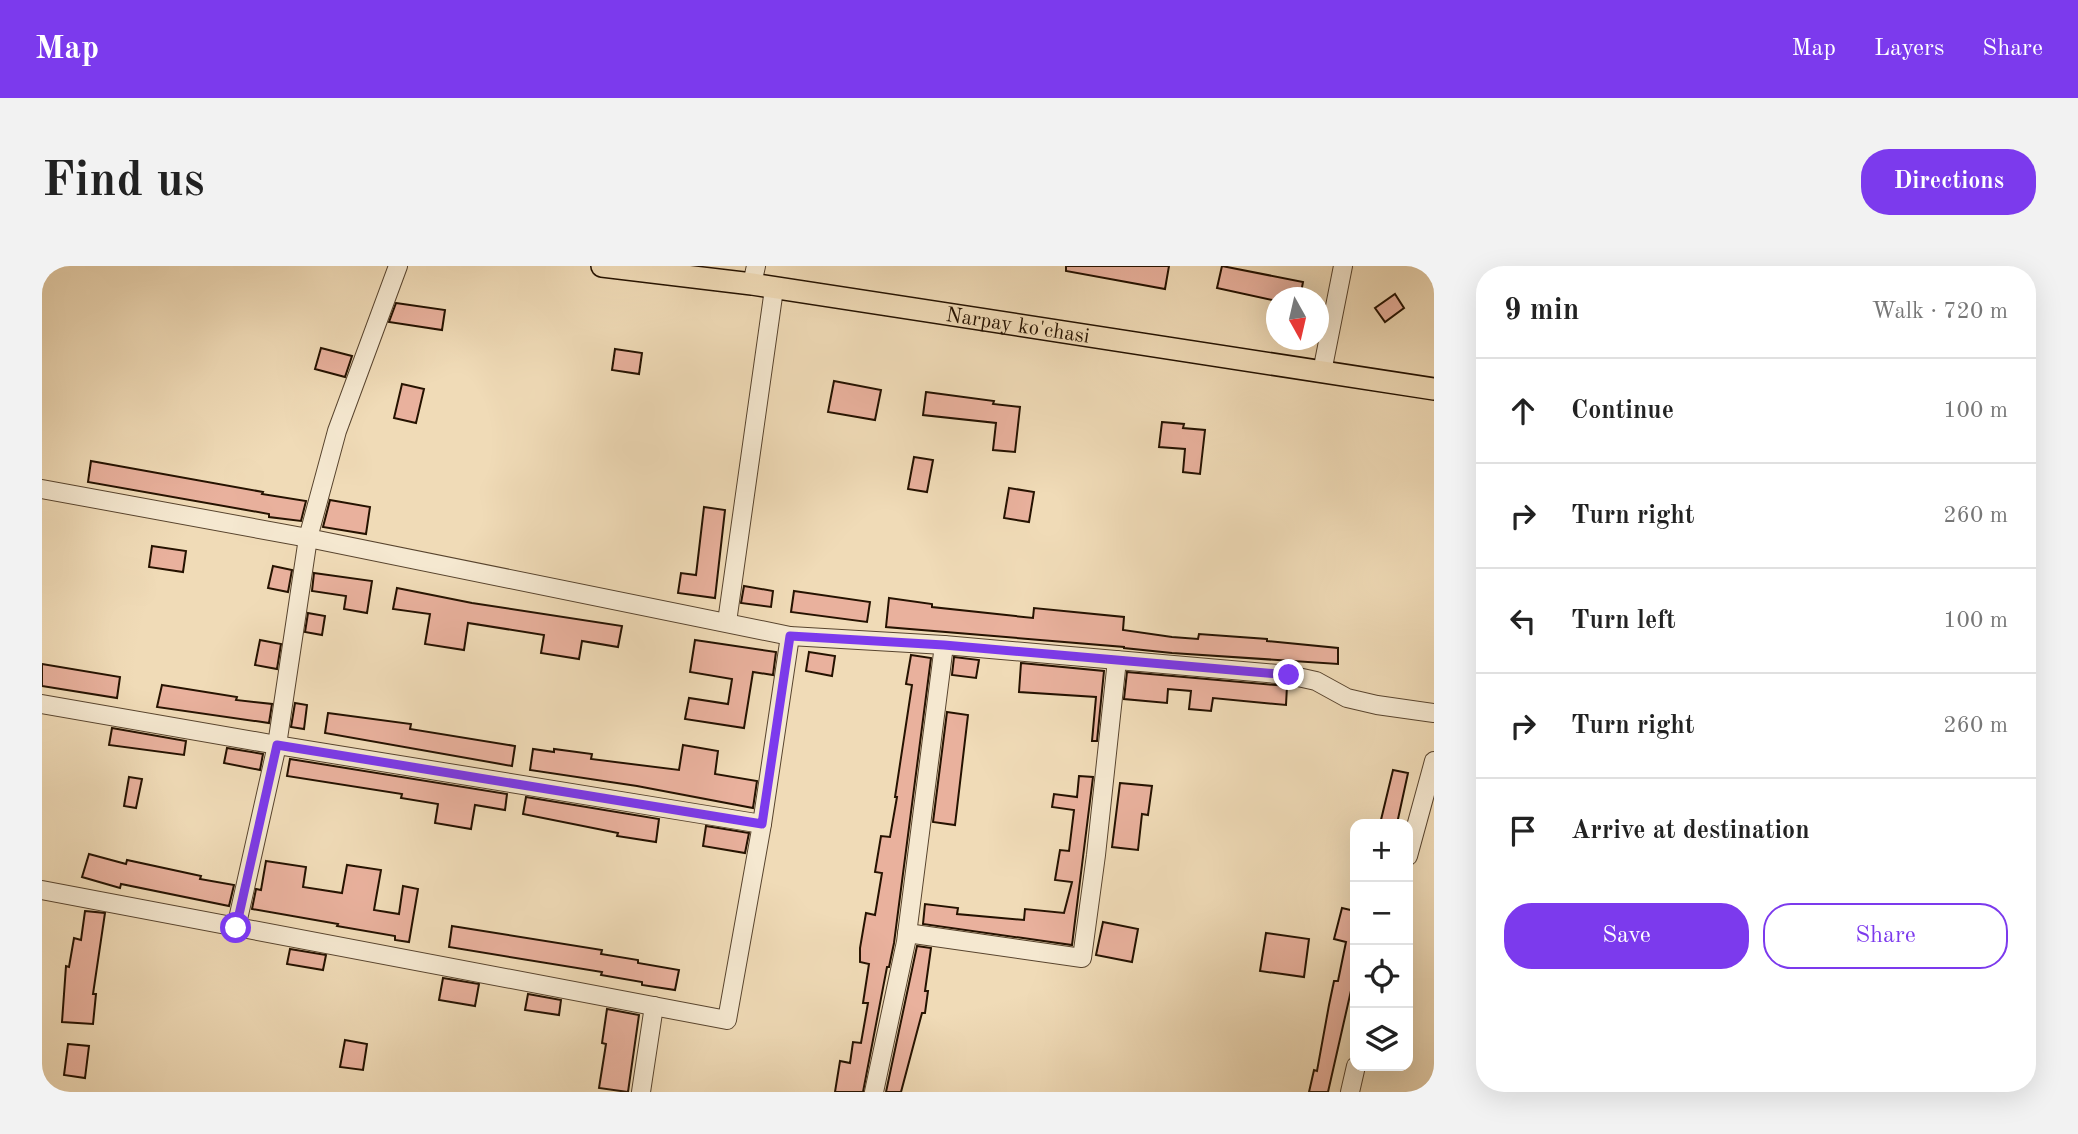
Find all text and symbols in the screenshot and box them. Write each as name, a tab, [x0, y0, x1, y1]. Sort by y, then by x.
text: Map	[35, 33, 99, 66]
text: Map	[1792, 37, 1836, 61]
text: Layers	[1874, 37, 1944, 61]
text: Share	[1982, 37, 2043, 61]
button: Directions	[1861, 149, 2036, 215]
text: Find us	[42, 158, 205, 207]
north arrow	[1266, 287, 1329, 350]
text: 9 min	[1504, 296, 1579, 326]
text: Walk · 720 m	[1872, 300, 2008, 323]
street label: Narpay ko'chasi	[944, 305, 1091, 348]
icon: ahead	[1504, 392, 1542, 430]
text: Continue	[1571, 398, 1674, 424]
text: 100 m	[1943, 399, 2008, 422]
icon: right	[1504, 497, 1542, 535]
text: Turn right	[1571, 503, 1694, 529]
text: 260 m	[1943, 504, 2008, 527]
icon: left	[1504, 602, 1542, 640]
text: Turn left	[1571, 608, 1676, 634]
text: 100 m	[1943, 609, 2008, 632]
route end	[1273, 659, 1304, 690]
icon: right	[1504, 707, 1542, 745]
text: Turn right	[1571, 713, 1694, 739]
text: 260 m	[1943, 714, 2008, 737]
icon: arrive	[1504, 812, 1542, 850]
text: Arrive at destination	[1571, 818, 1810, 844]
map controls	[1350, 819, 1413, 1071]
button: +	[1350, 819, 1413, 882]
button: −	[1350, 882, 1413, 945]
button: Save	[1504, 903, 1749, 969]
button: Share	[1763, 903, 2008, 969]
route start	[220, 912, 251, 943]
button: locate	[1350, 945, 1413, 1008]
button: layers	[1350, 1008, 1413, 1071]

